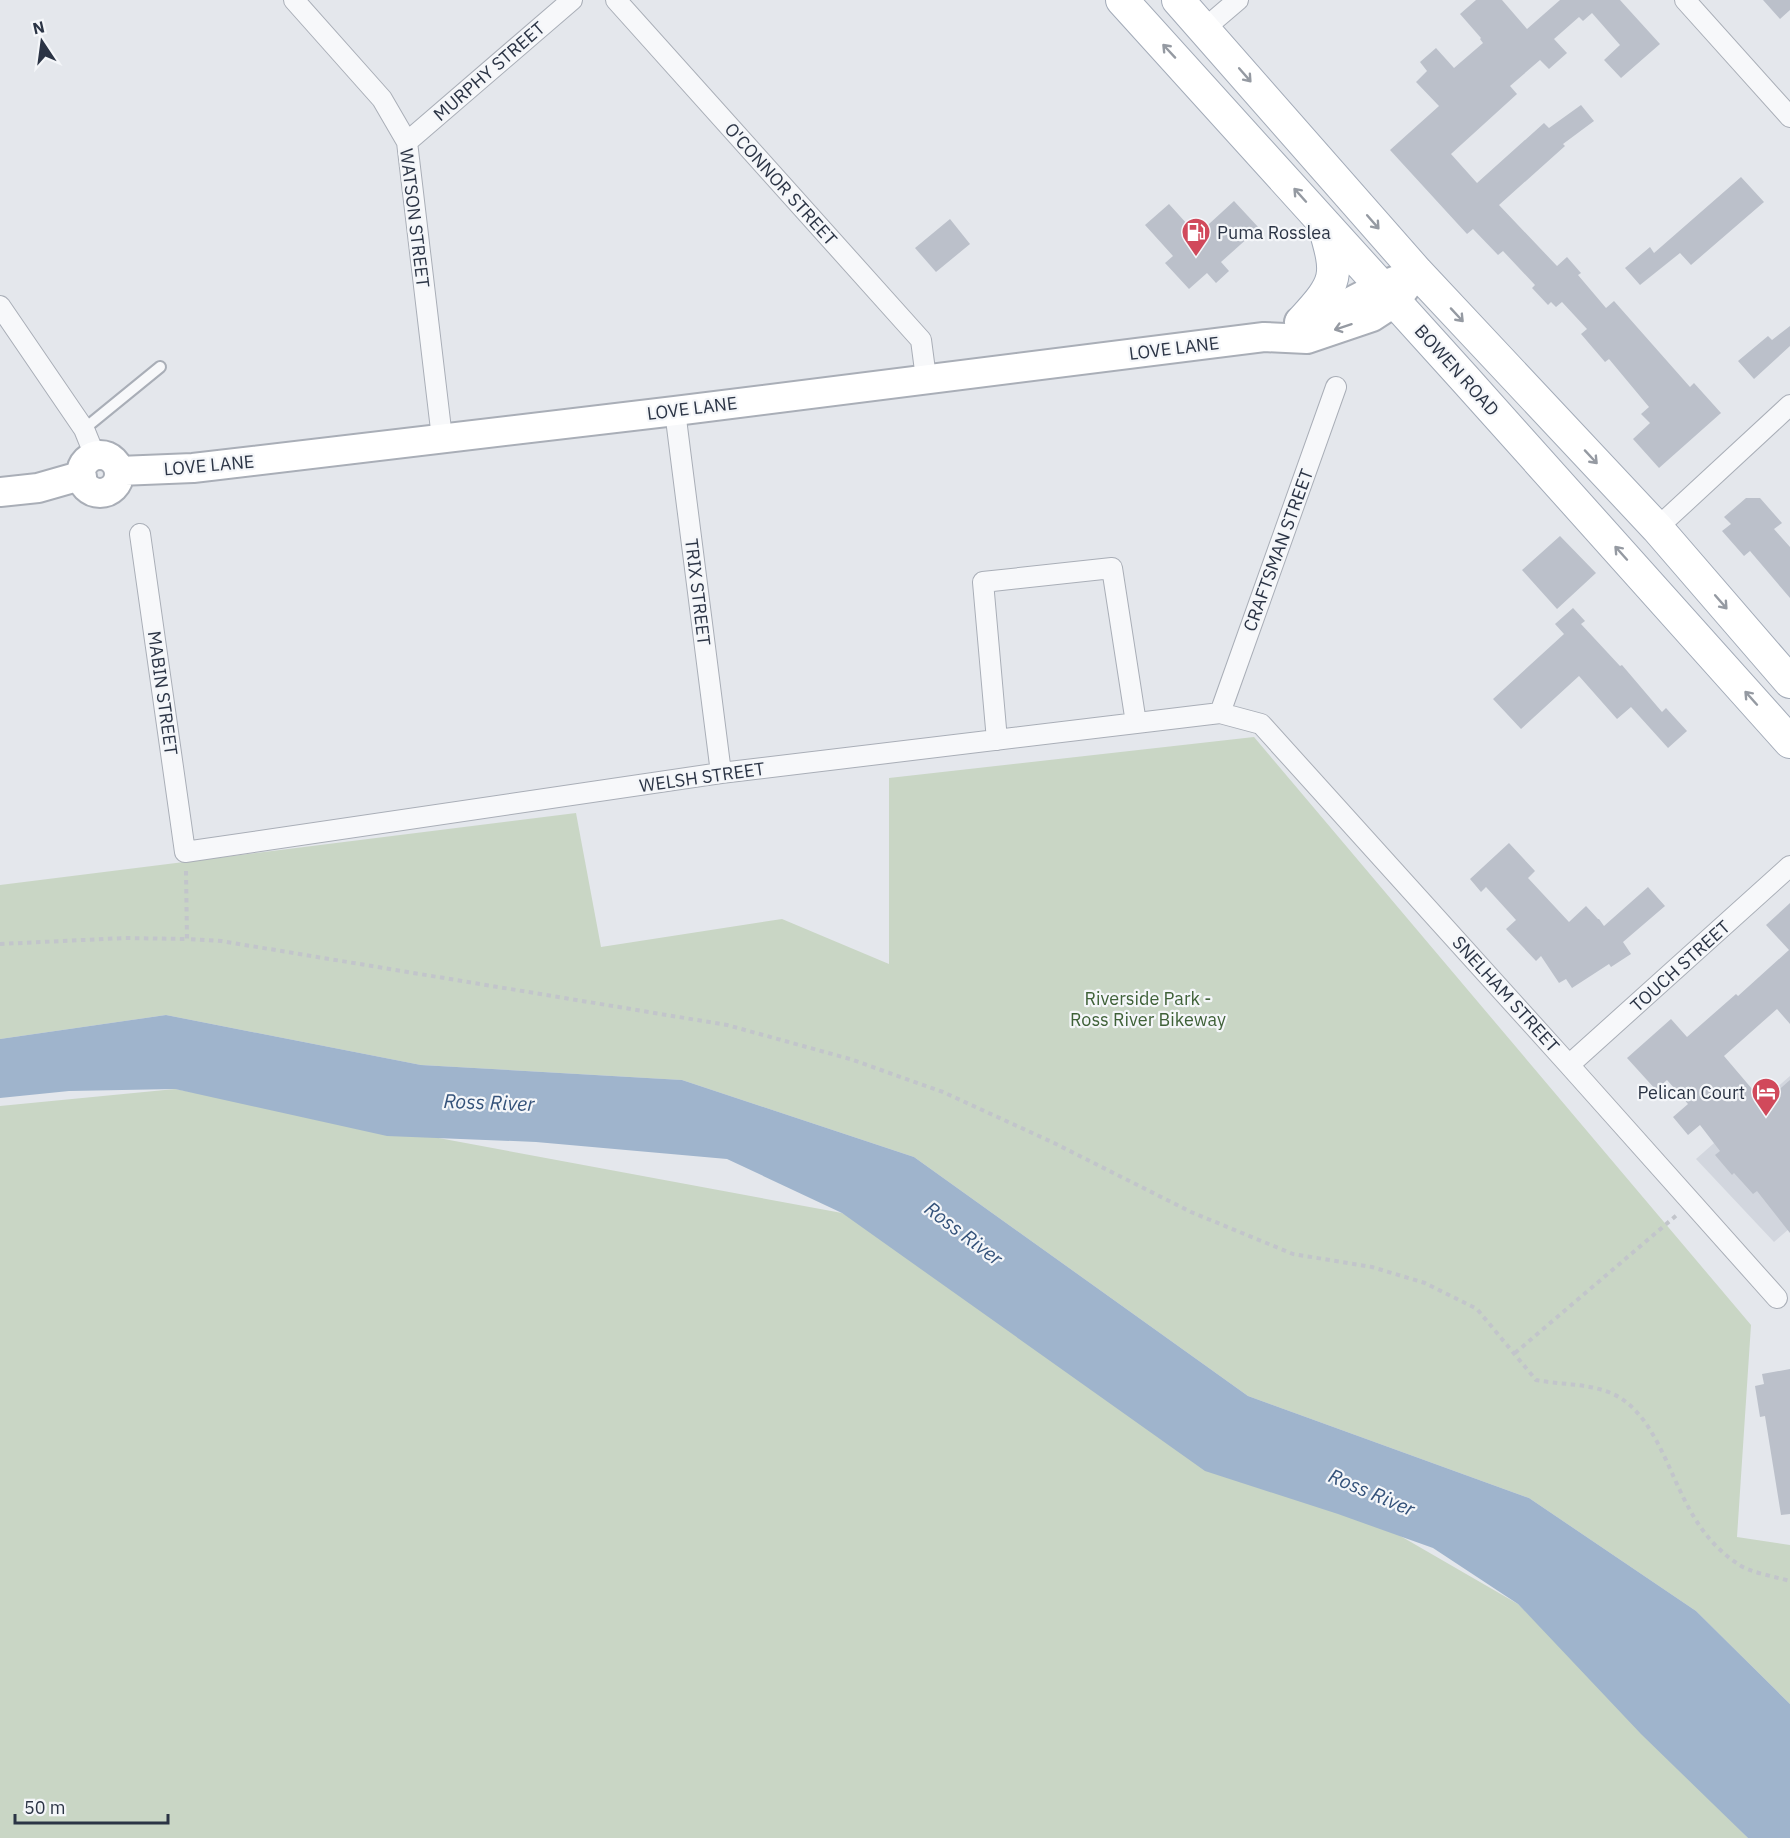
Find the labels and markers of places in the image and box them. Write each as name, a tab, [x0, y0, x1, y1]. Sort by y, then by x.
fuel station icon: Puma Rosslea	[1180, 216, 1212, 258]
place label: Puma Rosslea	[1217, 221, 1331, 244]
hotel icon: Pelican Court	[1750, 1076, 1782, 1118]
place label: Pelican Court	[1638, 1081, 1745, 1104]

